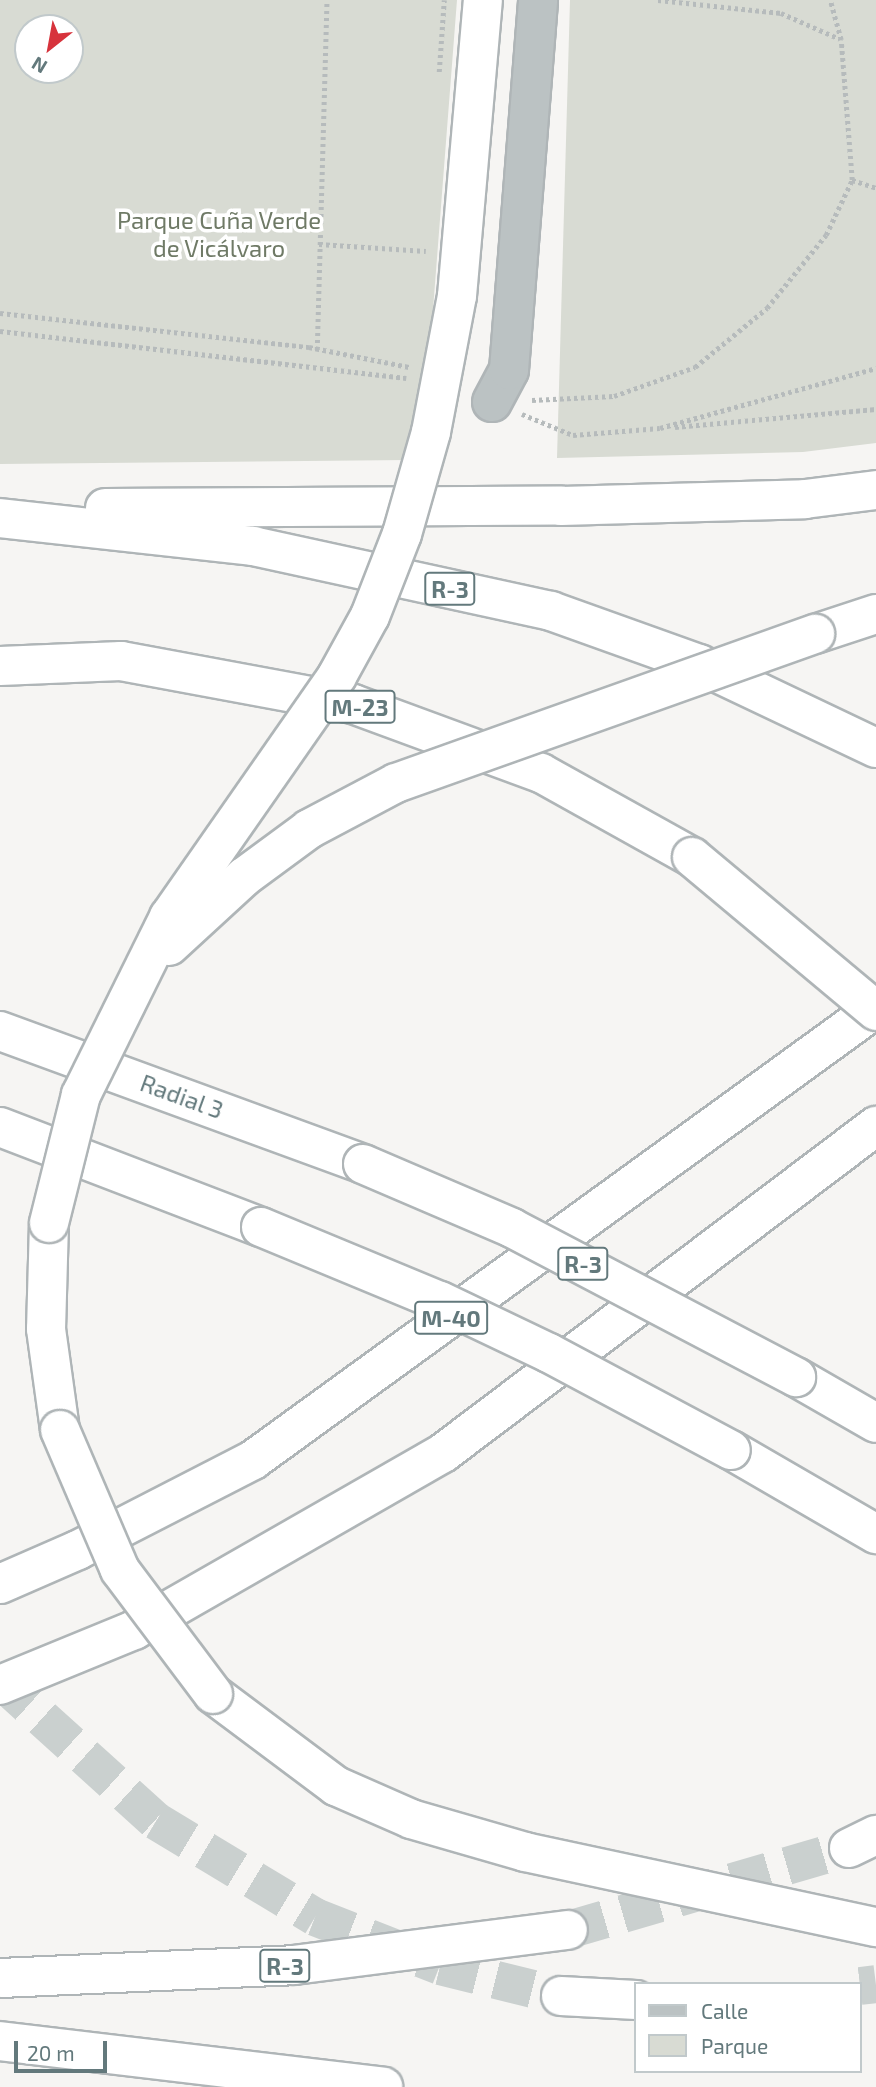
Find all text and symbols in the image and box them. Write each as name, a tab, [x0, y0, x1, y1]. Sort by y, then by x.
north arrow	[14, 14, 84, 84]
text: N	[27, 52, 51, 79]
park label: Parque Cuña Verde de Vicálvaro	[117, 206, 321, 262]
road number: R-3	[424, 569, 476, 608]
road number: M-23	[323, 688, 397, 726]
street label: Radial 3	[136, 1068, 228, 1124]
road number: R-3	[557, 1245, 609, 1284]
road number: M-40	[412, 1298, 490, 1338]
road number: R-3	[259, 1946, 311, 1985]
legend	[634, 1982, 862, 2073]
text: Calle	[701, 1998, 748, 2023]
scale bar	[18, 2028, 110, 2072]
text: Parque	[701, 2033, 768, 2058]
text: 20 m	[27, 2040, 75, 2065]

